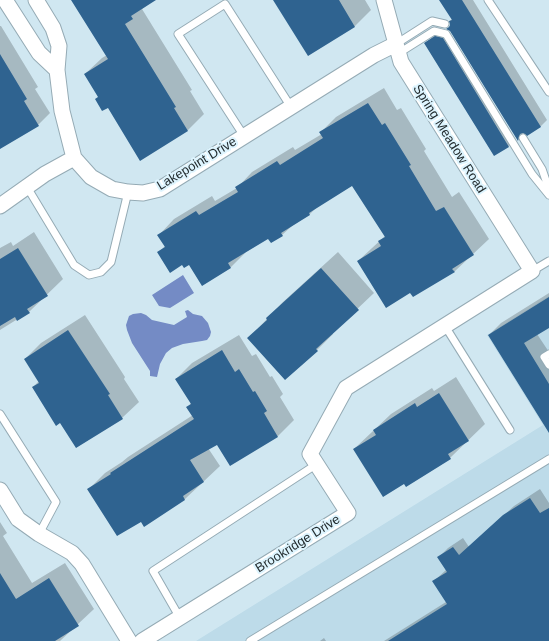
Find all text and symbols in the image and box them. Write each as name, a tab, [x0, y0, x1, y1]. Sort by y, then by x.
street label: Spring Meadow Road	[409, 82, 489, 196]
street label: Lakepoint Drive	[154, 134, 240, 194]
street label: Brookridge Drive	[253, 512, 343, 576]

